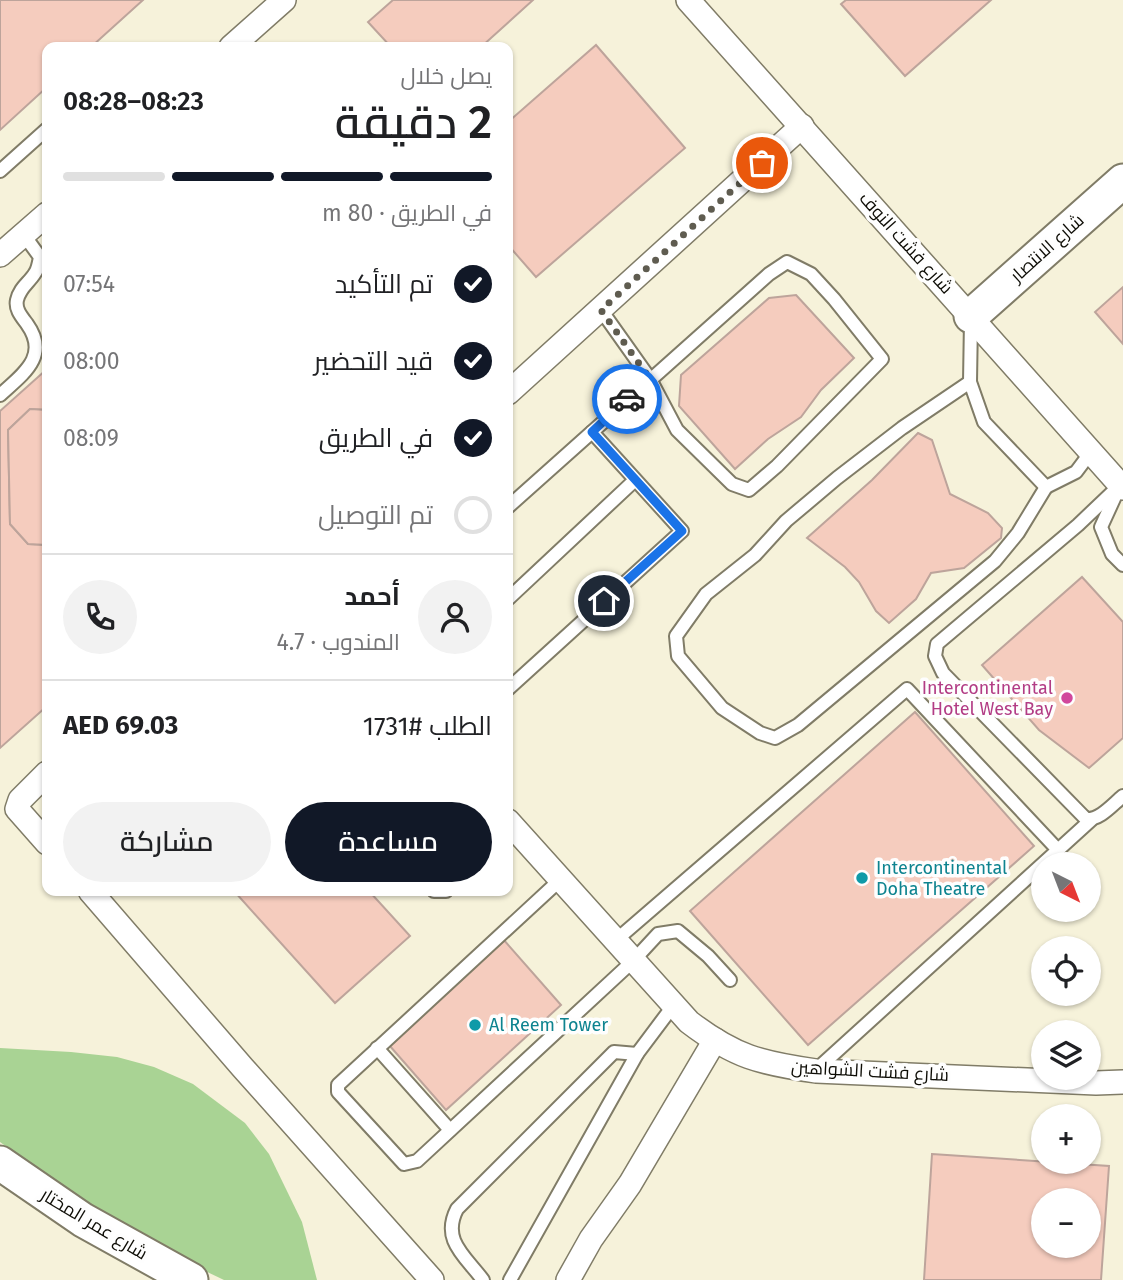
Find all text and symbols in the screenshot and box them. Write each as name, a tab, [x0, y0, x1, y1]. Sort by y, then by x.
text: يصل خلال	[401, 62, 492, 90]
text: 08:23–08:28	[63, 86, 204, 117]
text: 2 دقيقة	[335, 95, 492, 150]
pin	[732, 133, 792, 193]
icon: bag	[743, 144, 781, 182]
street label: شارع فشت النوف	[854, 187, 958, 299]
text: في الطريق · 80 m	[322, 199, 492, 227]
street label: شارع الانتصار	[1005, 209, 1089, 288]
icon: check	[454, 265, 492, 303]
text: تم التأكيد	[335, 269, 433, 300]
text: 07:54	[63, 270, 115, 298]
icon: check	[454, 342, 492, 380]
text: قيد التحضير	[314, 346, 433, 377]
text: 08:00	[63, 347, 120, 375]
courier	[592, 364, 662, 434]
icon: car	[608, 380, 646, 418]
icon: check	[454, 419, 492, 457]
text: في الطريق	[319, 423, 433, 454]
text: 08:09	[63, 424, 119, 452]
text: تم التوصيل	[318, 500, 433, 531]
pin	[574, 571, 634, 631]
button: phone	[63, 580, 137, 654]
button: person	[418, 580, 492, 654]
text: أحمد	[344, 581, 400, 612]
icon: home	[585, 582, 623, 620]
text: المندوب · 4.7	[277, 628, 400, 656]
place label: Intercontinental Hotel West Bay	[922, 677, 1053, 720]
marker: Intercontinental Hotel West Bay	[1059, 690, 1075, 706]
text: AED 69.03	[63, 710, 178, 741]
text: الطلب #1731	[363, 711, 492, 742]
button: مشاركة	[63, 802, 271, 882]
button: مساعدة	[285, 802, 492, 882]
north arrow	[1031, 852, 1101, 922]
map controls	[1031, 852, 1101, 1258]
place label: Intercontinental Doha Theatre	[876, 857, 1007, 900]
marker: Intercontinental Doha Theatre	[854, 870, 870, 886]
button: locate	[1031, 936, 1101, 1006]
place label: Al Reem Tower	[489, 1014, 608, 1036]
marker: Al Reem Tower	[467, 1017, 483, 1033]
button: layers	[1031, 1020, 1101, 1090]
street label: شارع فشت الشواهين	[790, 1056, 950, 1087]
button: +	[1031, 1104, 1101, 1174]
street label: شارع عمر المختار	[35, 1183, 151, 1265]
button: −	[1031, 1188, 1101, 1258]

